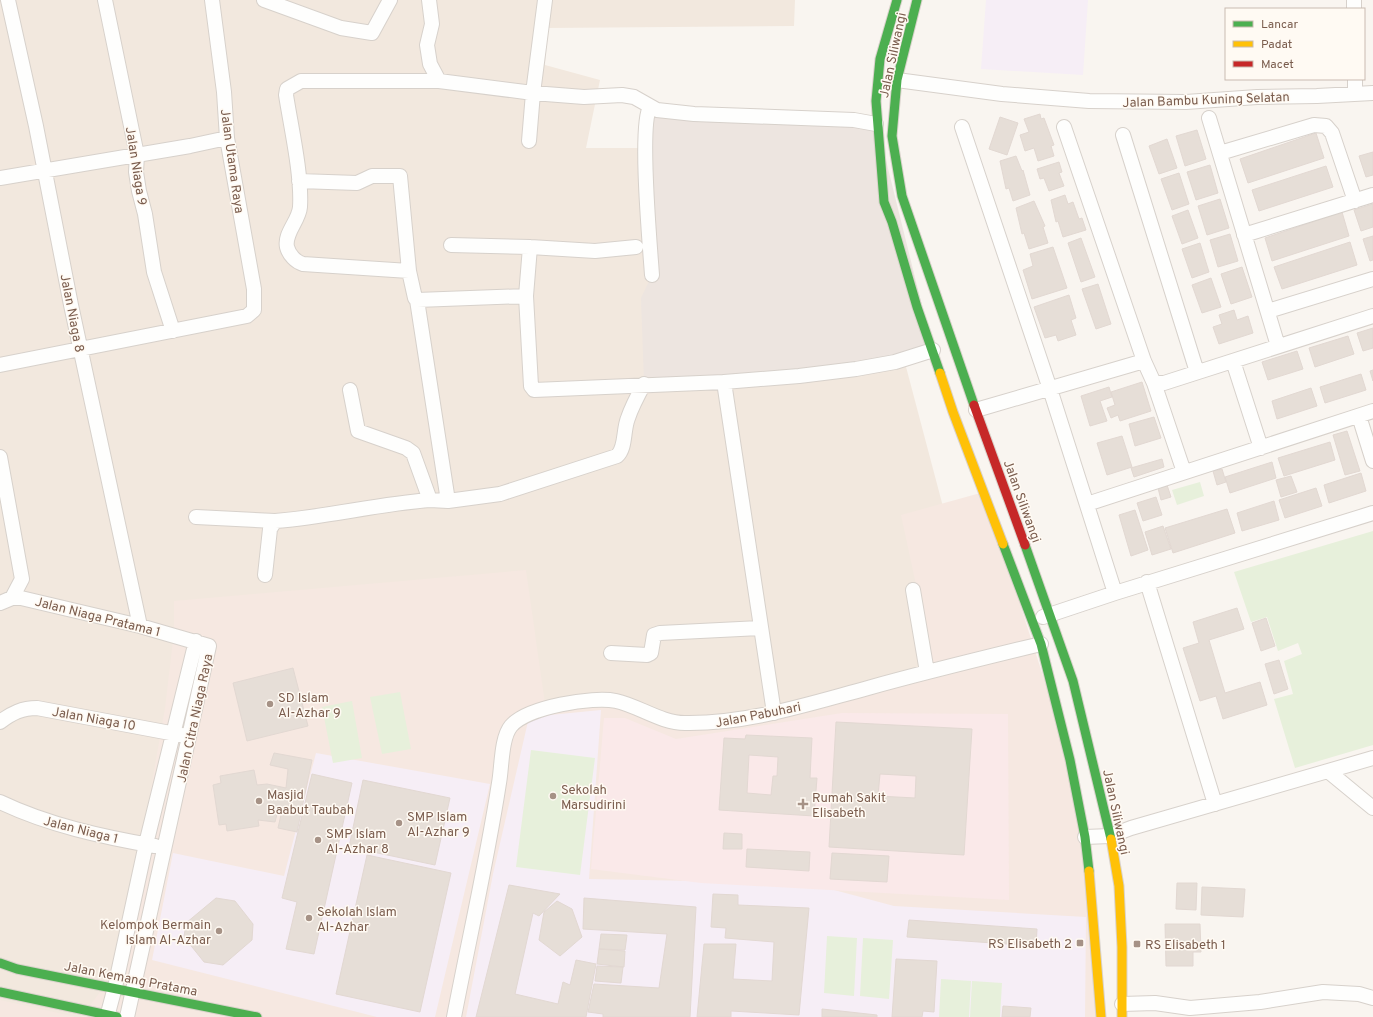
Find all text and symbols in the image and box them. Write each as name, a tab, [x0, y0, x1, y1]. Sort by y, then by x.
legend	[1225, 8, 1365, 80]
street label: Jalan Siliwangi	[877, 11, 911, 100]
text: Lancar	[1261, 17, 1298, 33]
text: Padat	[1261, 37, 1292, 53]
text: Macet	[1261, 57, 1294, 73]
street label: Jalan Bambu Kuning Selatan	[1122, 90, 1290, 112]
street label: Jalan Utama Raya	[216, 108, 246, 214]
street label: Jalan Niaga 9	[121, 126, 149, 207]
street label: Jalan Niaga 8	[56, 273, 86, 354]
street label: Jalan Siliwangi	[999, 458, 1043, 545]
street label: Jalan Niaga Pratama 1	[33, 595, 162, 641]
street label: Jalan Citra Niaga Raya	[174, 653, 217, 784]
place label: SD Islam Al-Azhar 9	[278, 691, 341, 722]
marker: SD Islam Al-Azhar 9	[265, 699, 275, 709]
street label: Jalan Pabuhari	[714, 700, 803, 732]
street label: Jalan Niaga 10	[51, 705, 137, 735]
street label: Jalan Siliwangi	[1098, 768, 1132, 857]
place label: Sekolah Marsudirini	[561, 783, 626, 814]
place label: Masjid Baabut Taubah	[267, 788, 354, 819]
marker: Sekolah Marsudirini	[548, 791, 558, 801]
place label: Rumah Sakit Elisabeth	[812, 791, 886, 822]
marker: Masjid Baabut Taubah	[254, 796, 264, 806]
marker: Rumah Sakit Elisabeth	[797, 798, 809, 810]
place label: SMP Islam Al-Azhar 9	[407, 810, 470, 841]
street label: Jalan Niaga 1	[42, 814, 120, 848]
marker: SMP Islam Al-Azhar 9	[394, 818, 404, 828]
place label: SMP Islam Al-Azhar 8	[326, 827, 389, 858]
marker: SMP Islam Al-Azhar 8	[313, 835, 323, 845]
place label: Sekolah Islam Al-Azhar	[317, 905, 397, 936]
marker: Sekolah Islam Al-Azhar	[304, 913, 314, 923]
place label: Kelompok Bermain Islam Al-Azhar	[100, 918, 211, 949]
marker: Kelompok Bermain Islam Al-Azhar	[214, 926, 224, 936]
place label: RS Elisabeth 2	[988, 937, 1072, 953]
marker: RS Elisabeth 2	[1075, 938, 1085, 948]
place label: RS Elisabeth 1	[1145, 938, 1226, 954]
marker: RS Elisabeth 1	[1132, 939, 1142, 949]
street label: Jalan Kemang Pratama	[63, 959, 199, 1001]

